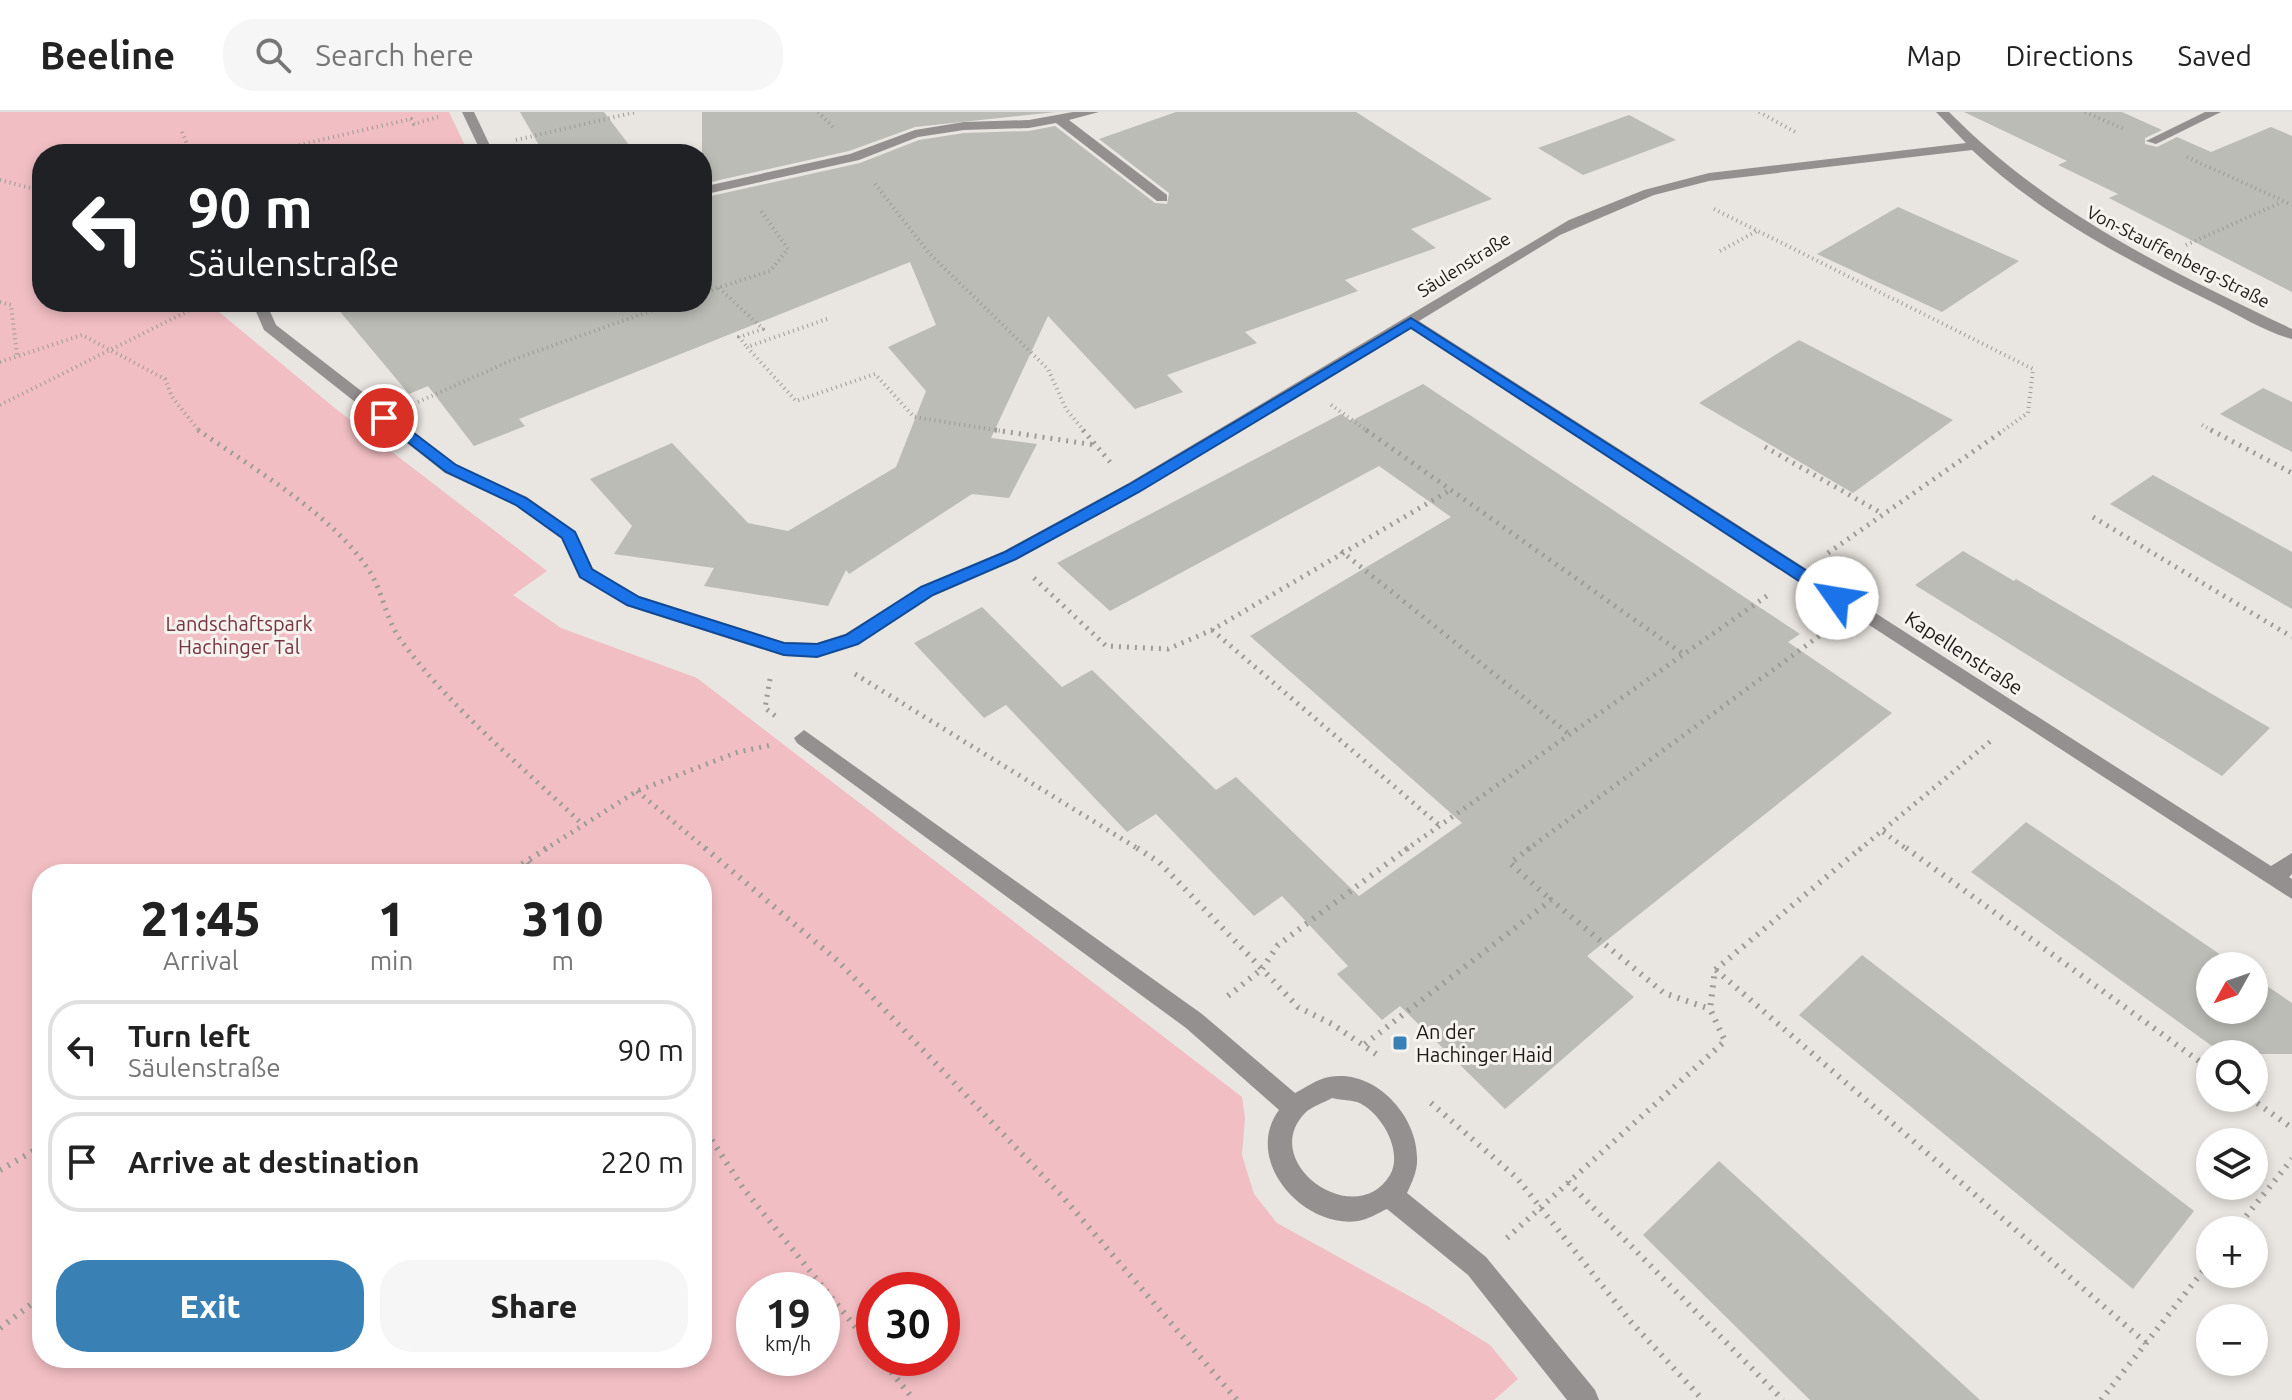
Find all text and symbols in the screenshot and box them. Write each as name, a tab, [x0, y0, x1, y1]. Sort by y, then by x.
search box	[223, 19, 783, 91]
icon: search	[251, 33, 295, 77]
text: Beeline	[40, 34, 175, 76]
text: Search here	[315, 38, 474, 72]
text: Map	[1906, 40, 1962, 71]
text: Directions	[2006, 40, 2133, 71]
text: Saved	[2177, 40, 2252, 71]
icon: left	[56, 176, 160, 280]
text: 90 m	[188, 176, 313, 239]
street label: Von-Stauffenberg-Straße	[2084, 201, 2273, 311]
street label: Säulenstraße	[1413, 228, 1514, 301]
text: Säulenstraße	[188, 242, 399, 283]
pin	[350, 384, 418, 452]
icon: arrive	[362, 396, 406, 440]
position arrow	[1795, 556, 1879, 640]
street label: Kapellenstraße	[1901, 606, 2027, 699]
park label: Landschaftspark Hachinger Tal	[165, 612, 313, 658]
text: 21:45	[141, 891, 261, 945]
text: 1	[378, 891, 405, 945]
text: 310	[522, 891, 603, 945]
text: Arrival	[163, 946, 239, 975]
text: min	[370, 946, 413, 975]
text: m	[551, 946, 574, 975]
north arrow	[2196, 952, 2268, 1024]
map controls	[2196, 952, 2268, 1376]
text: Turn left	[128, 1019, 250, 1053]
place label: An der Hachinger Haid	[1416, 1020, 1553, 1066]
icon: left	[60, 1028, 104, 1072]
text: 90 m	[617, 1033, 684, 1067]
marker: An der Hachinger Haid	[1391, 1034, 1409, 1052]
button: search	[2196, 1040, 2268, 1112]
text: Säulenstraße	[128, 1053, 281, 1082]
button: layers	[2196, 1128, 2268, 1200]
icon: arrive	[60, 1140, 104, 1184]
text: Arrive at destination	[128, 1145, 420, 1179]
text: 220 m	[600, 1145, 684, 1179]
button: +	[2196, 1216, 2268, 1288]
button: Exit	[56, 1260, 364, 1352]
button: Share	[380, 1260, 688, 1352]
speed limit sign: 30	[856, 1272, 960, 1376]
text: 19	[765, 1291, 811, 1336]
button: −	[2196, 1304, 2268, 1376]
text: km/h	[765, 1332, 811, 1355]

